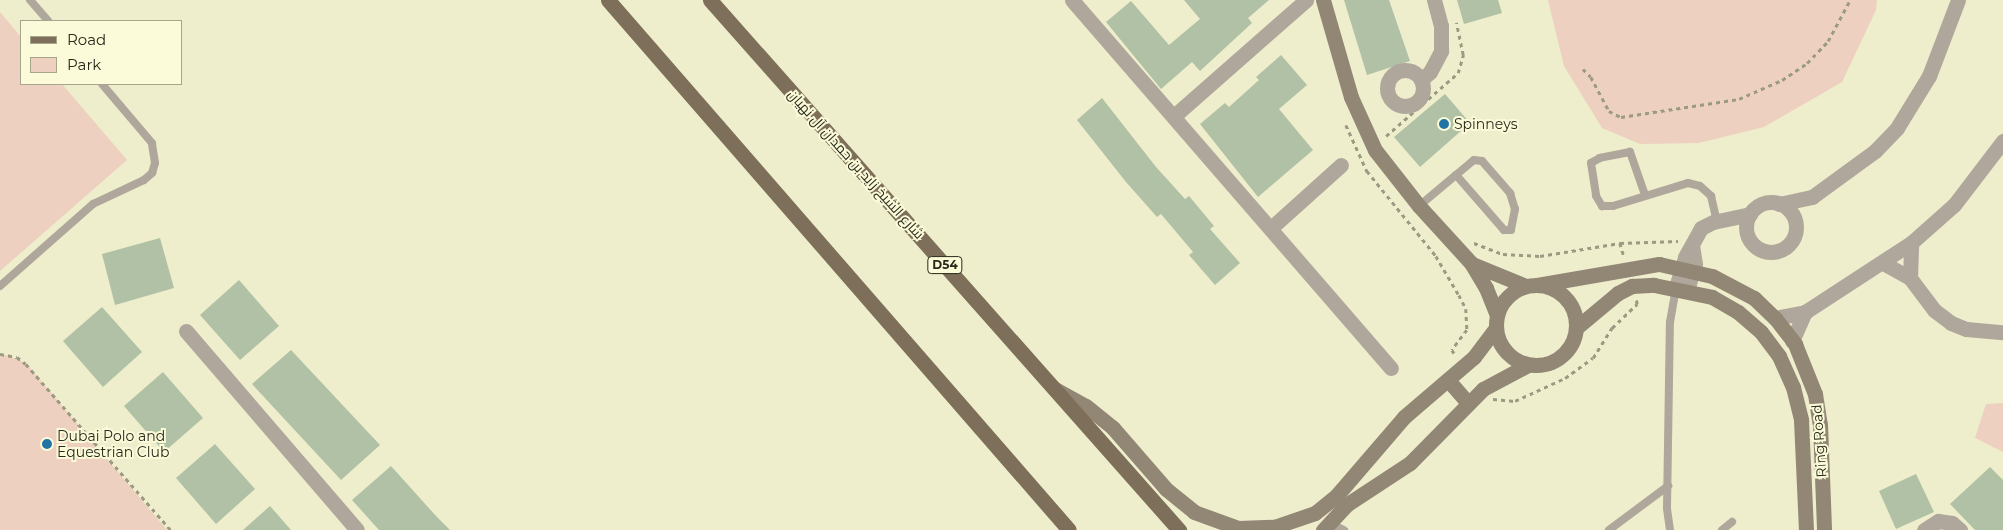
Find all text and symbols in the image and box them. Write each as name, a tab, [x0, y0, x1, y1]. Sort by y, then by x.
legend	[20, 20, 182, 85]
text: Road	[67, 30, 106, 49]
text: Park	[67, 55, 101, 74]
street label: شارع الشيخ زايد بن حمدان آل نهيان	[784, 86, 928, 242]
place label: Spinneys	[1454, 116, 1517, 132]
marker: Spinneys	[1438, 118, 1450, 130]
road number: D54	[926, 256, 964, 274]
street label: Ring Road	[1808, 404, 1830, 478]
place label: Dubai Polo and Equestrian Club	[57, 428, 169, 461]
marker: Dubai Polo and Equestrian Club	[41, 438, 53, 450]

